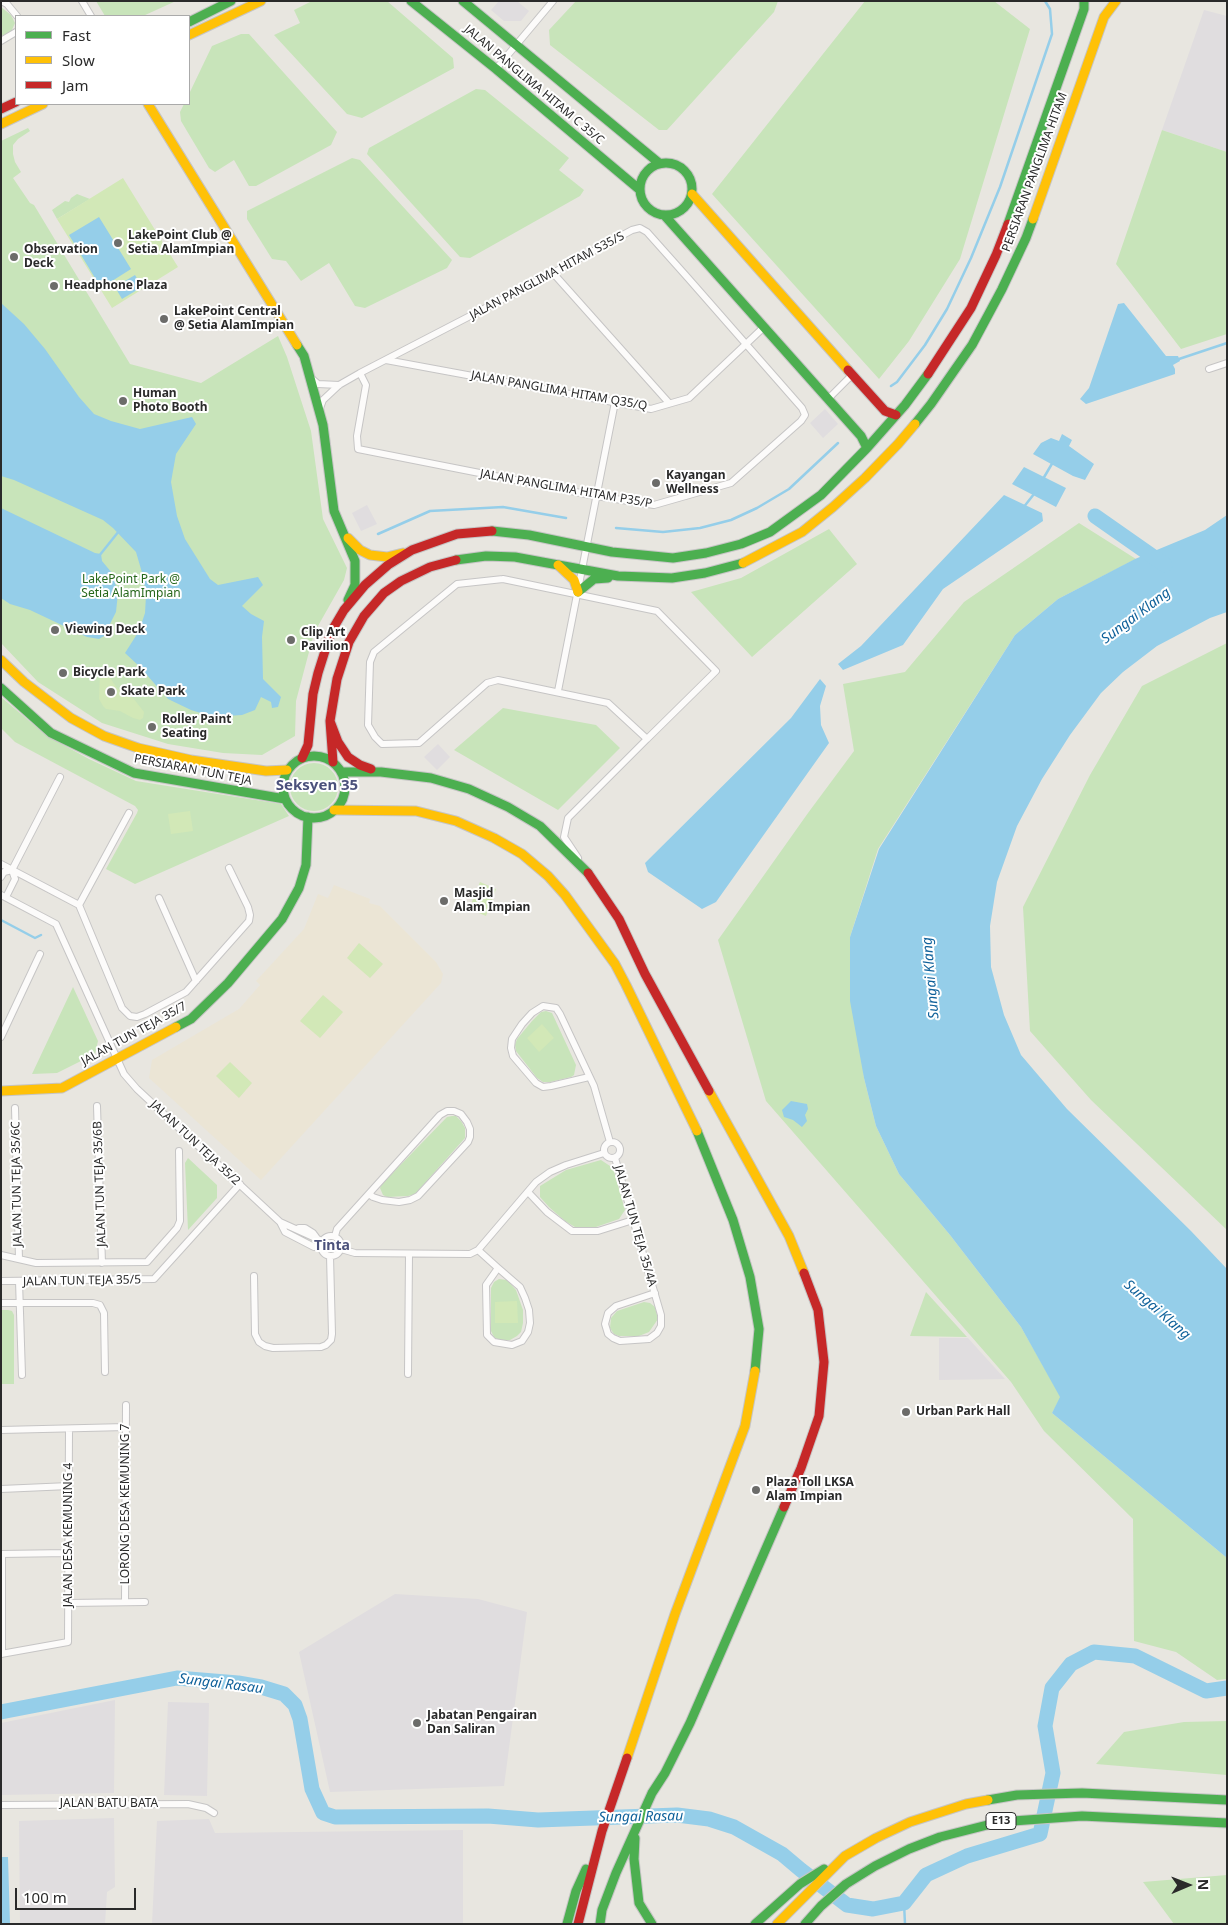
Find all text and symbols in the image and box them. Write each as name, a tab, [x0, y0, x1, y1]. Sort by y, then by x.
legend	[15, 15, 190, 105]
street label: JALAN PANGLIMA HITAM C 35/C	[461, 22, 607, 148]
text: Fast	[62, 25, 91, 45]
text: Slow	[62, 50, 95, 70]
text: Jam	[62, 75, 89, 95]
street label: PERSIARAN PANGLIMA HITAM	[999, 90, 1071, 254]
place label: LakePoint Club @ Setia AlamImpian	[128, 229, 234, 257]
street label: JALAN PANGLIMA HITAM S35/S	[467, 229, 627, 323]
marker: LakePoint Club @ Setia AlamImpian	[112, 237, 124, 249]
place label: Observation Deck	[24, 243, 98, 271]
marker: Observation Deck	[8, 251, 20, 263]
place label: Headphone Plaza	[64, 279, 167, 293]
marker: Headphone Plaza	[48, 280, 60, 292]
place label: LakePoint Central @ Setia AlamImpian	[174, 305, 294, 333]
marker: LakePoint Central @ Setia AlamImpian	[158, 313, 170, 325]
street label: JALAN PANGLIMA HITAM Q35/Q	[470, 368, 648, 414]
place label: Human Photo Booth	[133, 387, 208, 415]
marker: Human Photo Booth	[117, 395, 129, 407]
street label: JALAN PANGLIMA HITAM P35/P	[479, 467, 653, 511]
place label: Kayangan Wellness	[666, 469, 726, 497]
marker: Kayangan Wellness	[650, 477, 662, 489]
park label: LakePoint Park @ Setia AlamImpian	[81, 573, 181, 601]
water label: Sungai Klang	[1098, 585, 1174, 647]
place label: Viewing Deck	[65, 623, 145, 637]
marker: Viewing Deck	[49, 624, 61, 636]
place label: Clip Art Pavilion	[301, 626, 349, 654]
marker: Clip Art Pavilion	[285, 634, 297, 646]
place label: Bicycle Park	[73, 666, 145, 680]
marker: Bicycle Park	[57, 667, 69, 679]
place label: Skate Park	[121, 685, 185, 699]
marker: Skate Park	[105, 686, 117, 698]
place label: Roller Paint Seating	[162, 713, 231, 741]
marker: Roller Paint Seating	[146, 721, 158, 733]
street label: PERSIARAN TUN TEJA	[133, 752, 253, 788]
district label: Seksyen 35	[276, 777, 358, 795]
place label: Masjid Alam Impian	[454, 887, 530, 915]
marker: Masjid Alam Impian	[438, 895, 450, 907]
water label: Sungai Klang	[919, 936, 943, 1020]
street label: JALAN TUN TEJA 35/7	[79, 999, 189, 1069]
street label: JALAN TUN TEJA 35/2	[147, 1097, 243, 1189]
street label: JALAN TUN TEJA 35/6C	[9, 1121, 25, 1247]
street label: JALAN TUN TEJA 35/6B	[91, 1121, 109, 1247]
street label: JALAN TUN TEJA 35/4A	[611, 1164, 659, 1288]
district label: Tinta	[314, 1238, 350, 1254]
street label: JALAN TUN TEJA 35/5	[23, 1273, 141, 1289]
water label: Sungai Klang	[1120, 1277, 1194, 1343]
place label: Urban Park Hall	[916, 1405, 1010, 1419]
marker: Urban Park Hall	[900, 1406, 912, 1418]
street label: LORONG DESA KEMUNING 7	[119, 1424, 133, 1584]
street label: JALAN DESA KEMUNING 4	[62, 1463, 76, 1607]
place label: Plaza Toll LKSA Alam Impian	[766, 1476, 854, 1504]
marker: Plaza Toll LKSA Alam Impian	[750, 1484, 762, 1496]
water label: Sungai Rasau	[178, 1671, 264, 1697]
place label: Jabatan Pengairan Dan Saliran	[427, 1709, 537, 1737]
marker: Jabatan Pengairan Dan Saliran	[411, 1717, 423, 1729]
street label: JALAN BATU BATA	[60, 1797, 158, 1811]
water label: Sungai Rasau	[599, 1808, 683, 1826]
road number: E13	[986, 1812, 1016, 1830]
north arrow	[1163, 1860, 1213, 1910]
scale bar	[18, 1878, 139, 1910]
text: N	[1194, 1879, 1213, 1891]
text: 100 m	[23, 1887, 67, 1907]

